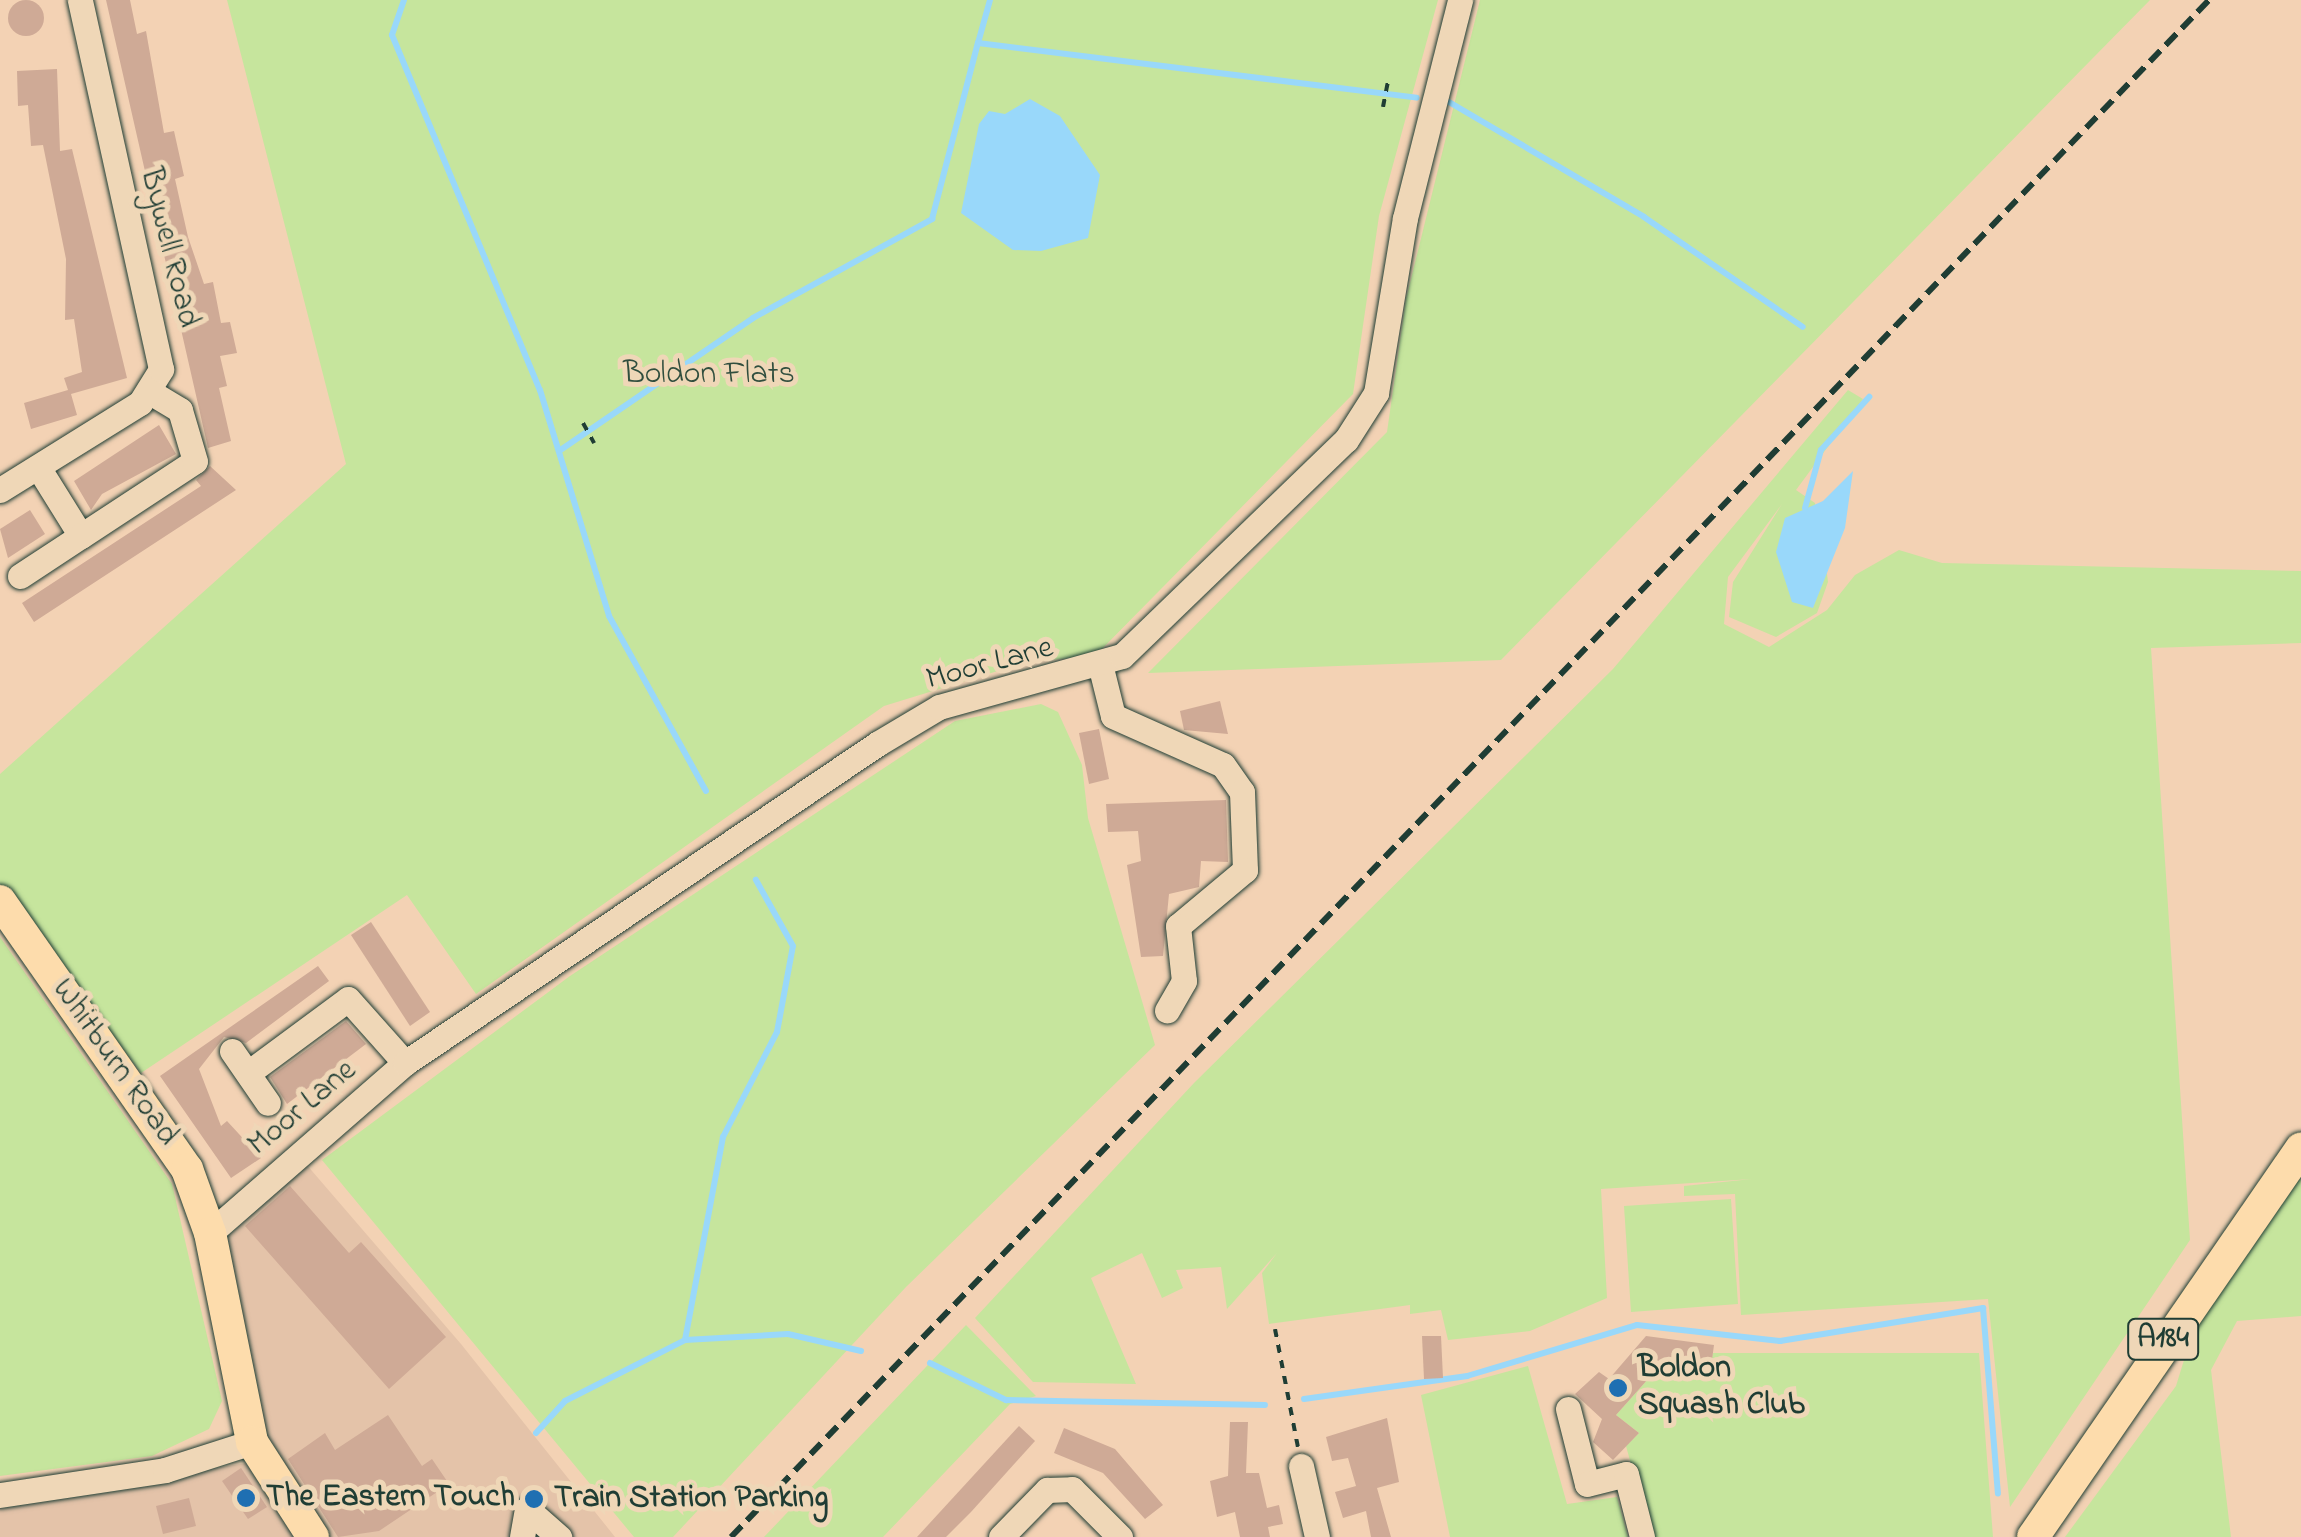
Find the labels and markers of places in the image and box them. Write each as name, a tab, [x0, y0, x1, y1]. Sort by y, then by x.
place label: Boldon Squash Club	[1638, 1351, 1805, 1426]
marker: Boldon Squash Club	[1607, 1377, 1629, 1399]
place label: The Eastern Touch	[266, 1479, 515, 1517]
place label: Train Station Parking	[554, 1480, 828, 1518]
marker: The Eastern Touch	[235, 1487, 257, 1509]
marker: Train Station Parking	[523, 1488, 545, 1510]

